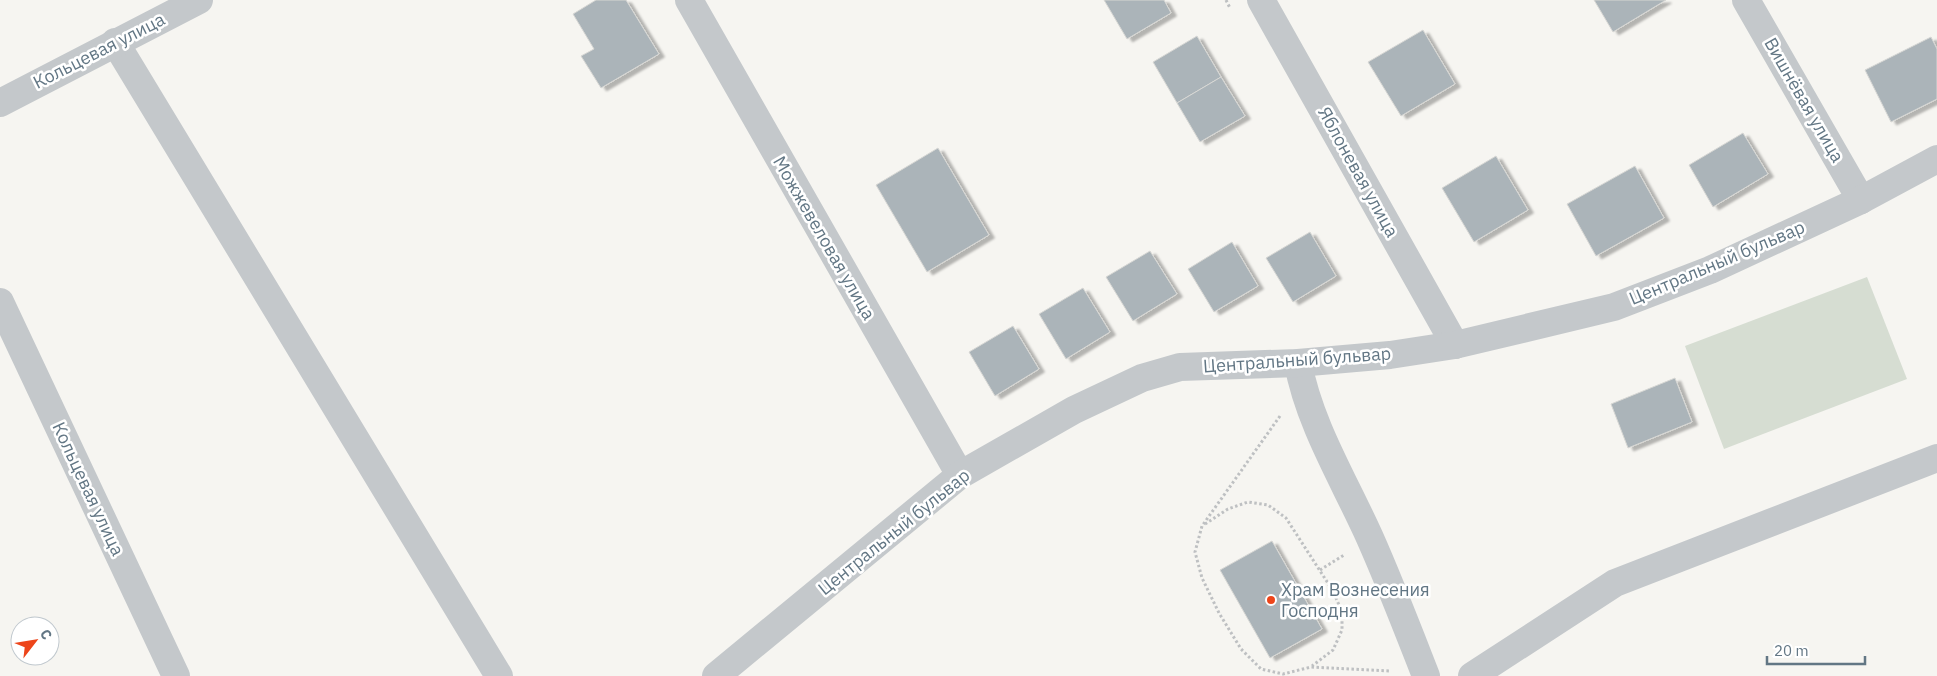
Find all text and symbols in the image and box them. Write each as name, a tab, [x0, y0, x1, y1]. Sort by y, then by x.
street label: Кольцевая улица	[29, 7, 169, 94]
street label: Вишнёвая улица	[1759, 33, 1850, 167]
street label: Яблоневая улица	[1313, 102, 1404, 241]
street label: Можжевеловая улица	[768, 152, 881, 324]
street label: Центральный бульвар	[1626, 215, 1808, 310]
street label: Центральный бульвар	[1202, 341, 1392, 378]
street label: Кольцевая улица	[47, 418, 130, 560]
street label: Центральный бульвар	[813, 463, 974, 600]
place label: Храм Вознесения Господня	[1281, 578, 1430, 622]
marker: Храм Вознесения Господня	[1265, 594, 1277, 606]
north arrow	[10, 616, 60, 666]
text: С	[36, 626, 56, 643]
scale bar	[1767, 634, 1864, 666]
text: 20 m	[1774, 641, 1809, 660]

